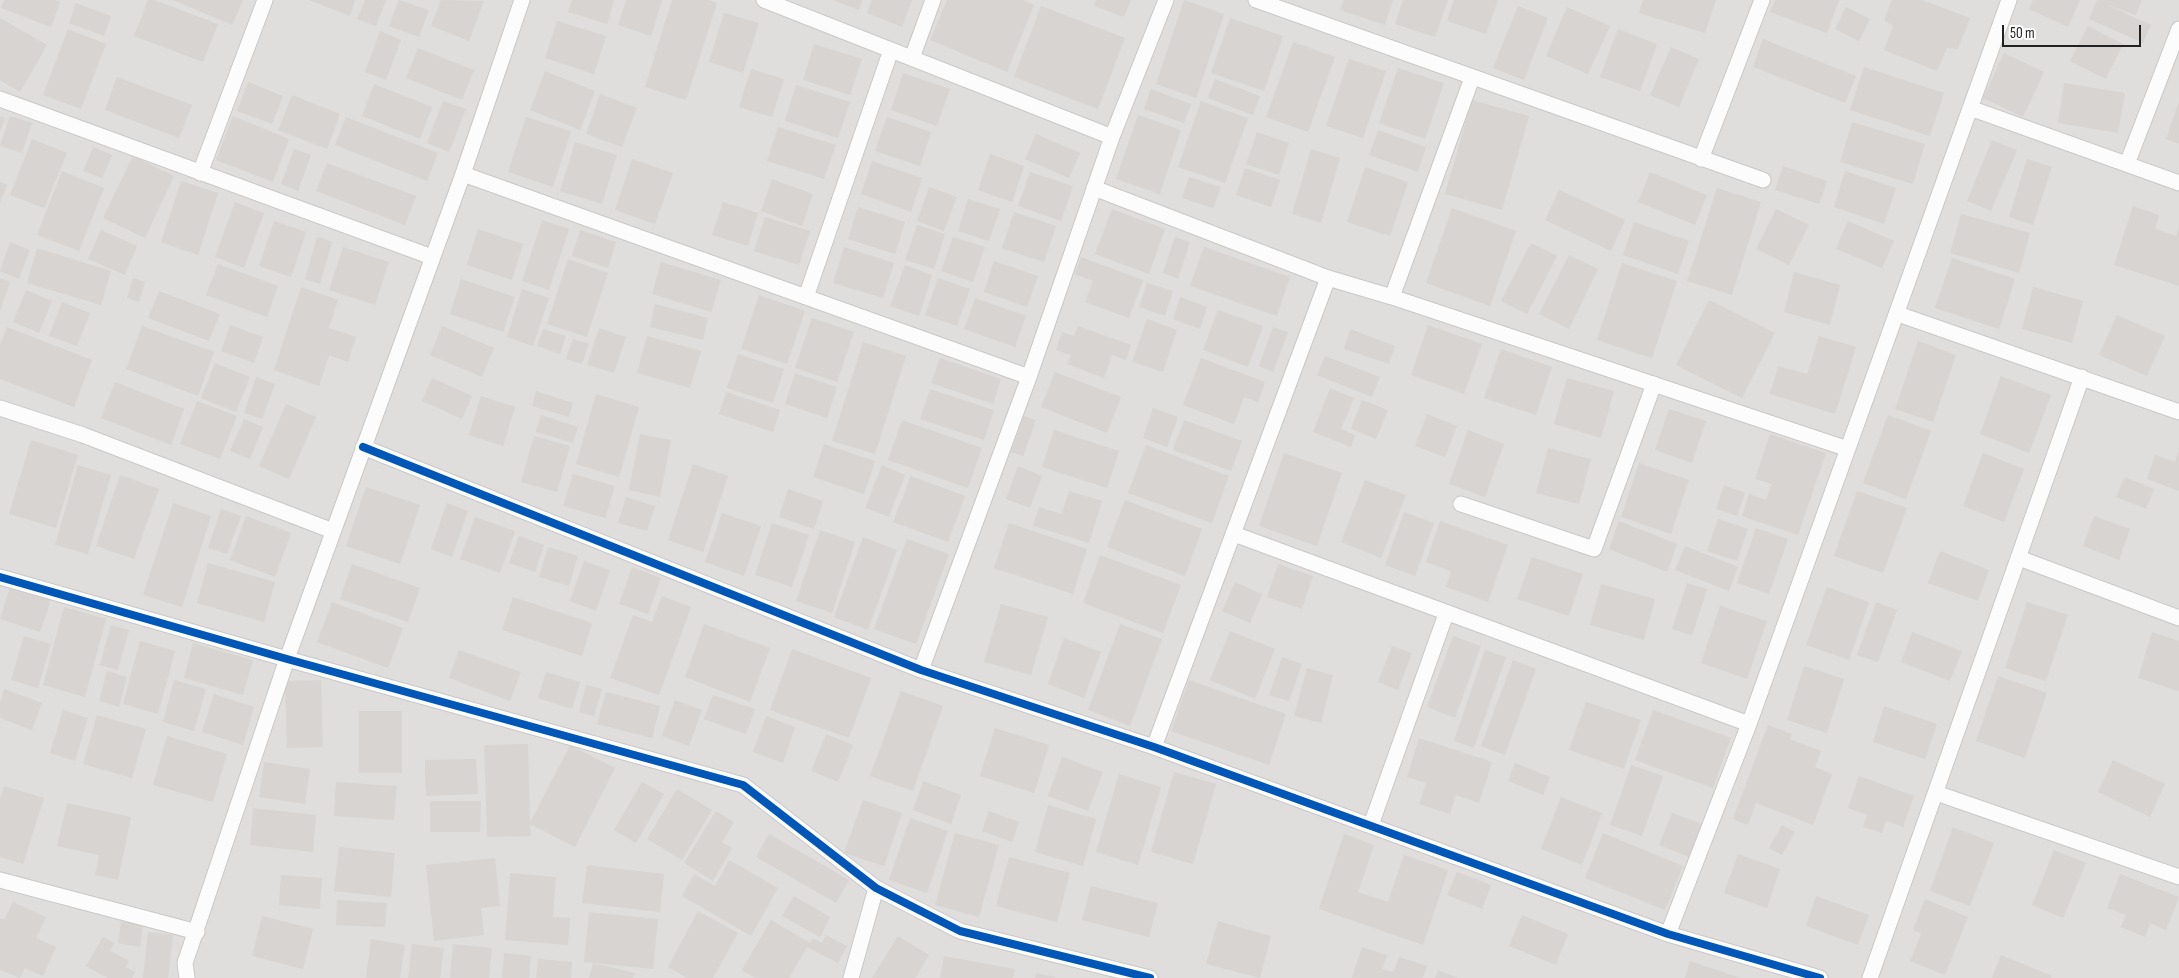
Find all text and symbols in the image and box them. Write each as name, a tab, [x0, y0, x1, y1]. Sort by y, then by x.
scale bar	[2004, 15, 2143, 47]
text: 50 m	[2010, 24, 2035, 43]

